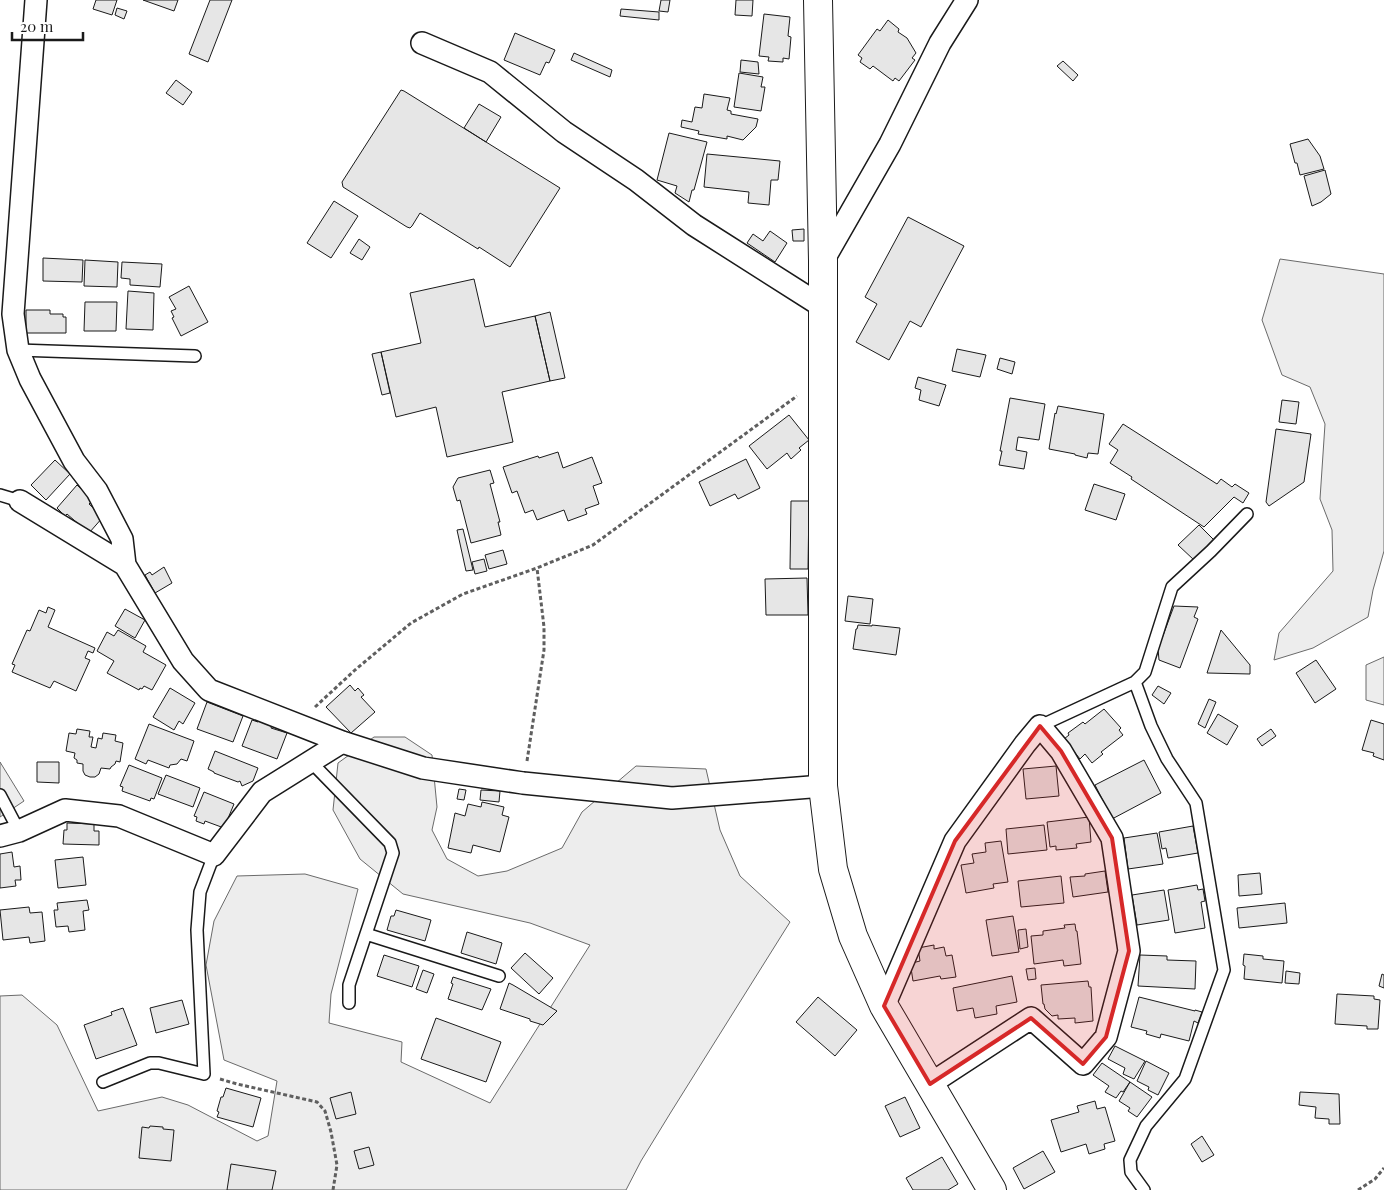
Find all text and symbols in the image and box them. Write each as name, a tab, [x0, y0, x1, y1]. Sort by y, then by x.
scale bar	[12, 10, 84, 42]
text: 20 m	[20, 16, 54, 36]

